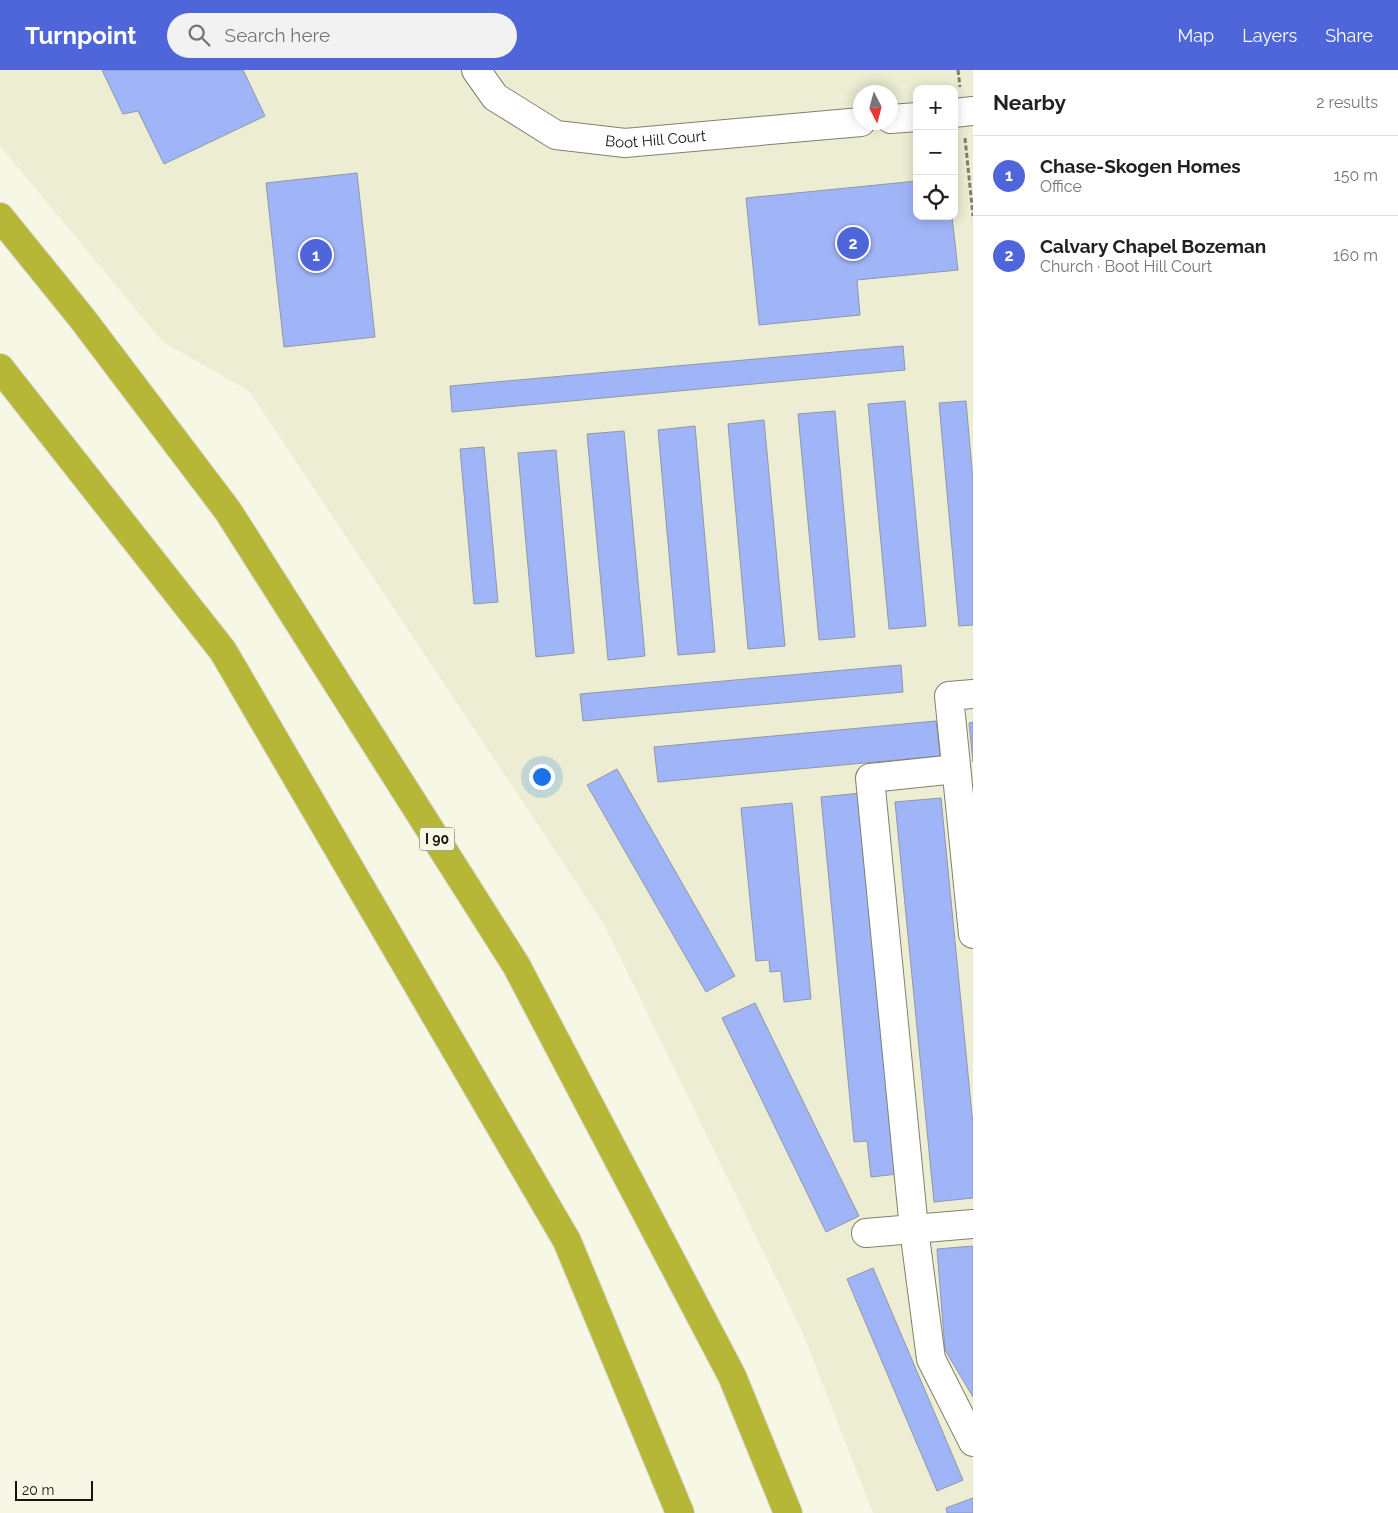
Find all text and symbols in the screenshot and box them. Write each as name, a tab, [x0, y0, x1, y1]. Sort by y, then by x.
search box	[167, 13, 517, 58]
text: Turnpoint	[25, 21, 137, 50]
icon: search	[185, 21, 213, 49]
text: Search here	[225, 24, 330, 46]
text: Map	[1178, 25, 1214, 46]
text: Layers	[1242, 25, 1297, 46]
text: Share	[1325, 25, 1373, 46]
north arrow	[853, 85, 898, 130]
map controls	[913, 85, 958, 220]
button: +	[913, 85, 958, 130]
text: Nearby	[993, 90, 1066, 115]
text: 2 results	[1316, 93, 1378, 112]
street label: Boot Hill Court	[604, 127, 707, 152]
button: −	[913, 130, 958, 175]
text: Chase-Skogen Homes	[1040, 155, 1241, 177]
text: 1	[1005, 166, 1013, 185]
text: 150 m	[1334, 166, 1378, 185]
button: locate	[913, 175, 958, 220]
text: Office	[1040, 177, 1082, 196]
pin: 2	[837, 224, 869, 262]
text: Calvary Chapel Bozeman	[1040, 235, 1266, 257]
pin: 1	[300, 236, 332, 274]
text: 2	[1004, 246, 1014, 265]
text: 160 m	[1333, 246, 1378, 265]
text: Church · Boot Hill Court	[1040, 257, 1212, 276]
your location	[529, 764, 555, 790]
road number: I 90	[420, 828, 454, 851]
scale bar	[15, 1478, 92, 1501]
text: 20 m	[22, 1482, 54, 1498]

